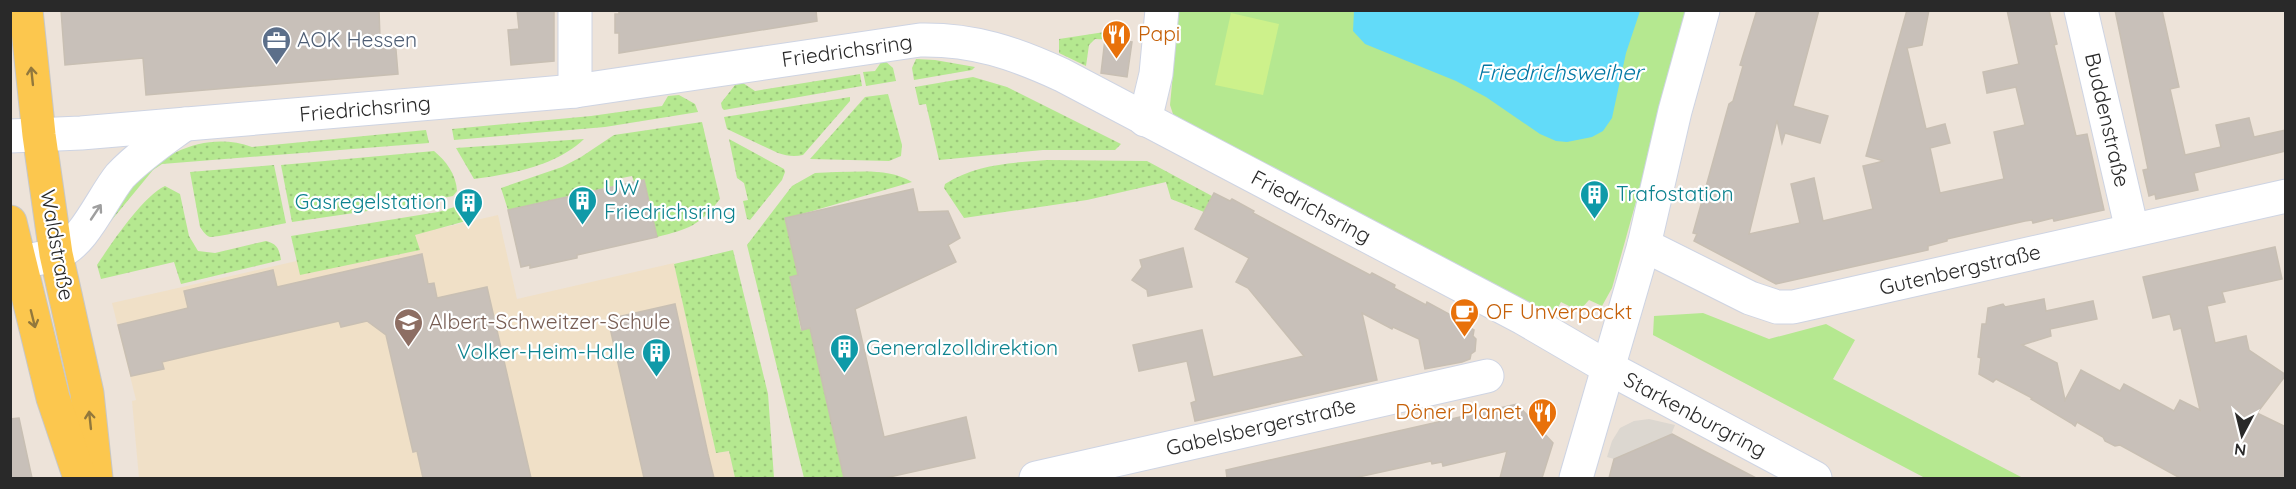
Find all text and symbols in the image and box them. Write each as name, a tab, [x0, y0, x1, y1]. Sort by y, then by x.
restaurant icon: Papi	[1101, 18, 1133, 60]
place label: Papi	[1138, 20, 1180, 46]
office icon: AOK Hessen	[260, 24, 292, 66]
place label: AOK Hessen	[297, 26, 417, 52]
street label: Friedrichsring	[780, 28, 914, 72]
street label: Buddenstraße	[2080, 50, 2136, 190]
water label: Friedrichsweiher	[1477, 58, 1645, 86]
one-way arrow	[26, 67, 37, 87]
street label: Friedrichsring	[298, 89, 432, 127]
street label: Friedrichsring	[1247, 164, 1376, 249]
place label: UW Friedrichsring	[604, 174, 736, 224]
building icon: Trafostation	[1579, 178, 1611, 220]
place label: Trafostation	[1616, 180, 1734, 206]
building icon: UW Friedrichsring	[567, 184, 599, 226]
building icon: Gasregelstation	[452, 186, 484, 228]
street label: Waldstraße	[35, 187, 81, 302]
place label: Gasregelstation	[295, 188, 447, 214]
one-way arrow	[90, 204, 102, 221]
street label: Gutenbergstraße	[1876, 238, 2043, 300]
cafe icon: OF Unverpackt	[1449, 296, 1481, 338]
place label: OF Unverpackt	[1486, 298, 1632, 324]
school or university icon: Albert-Schweitzer-Schule	[392, 306, 424, 348]
place label: Albert-Schweitzer-Schule	[429, 308, 670, 334]
one-way arrow	[27, 309, 39, 328]
building icon: Generalzolldirektion	[829, 332, 861, 374]
place label: Generalzolldirektion	[866, 334, 1058, 360]
building icon: Volker-Heim-Halle	[640, 336, 672, 378]
place label: Volker-Heim-Halle	[457, 338, 635, 364]
street label: Starkenburgring	[1620, 366, 1771, 463]
street label: Gabelsbergerstraße	[1163, 392, 1358, 461]
restaurant icon: Döner Planet	[1527, 396, 1559, 438]
place label: Döner Planet	[1395, 398, 1522, 424]
north arrow	[2212, 405, 2272, 465]
one-way arrow	[84, 411, 95, 431]
text: N	[2233, 439, 2247, 461]

